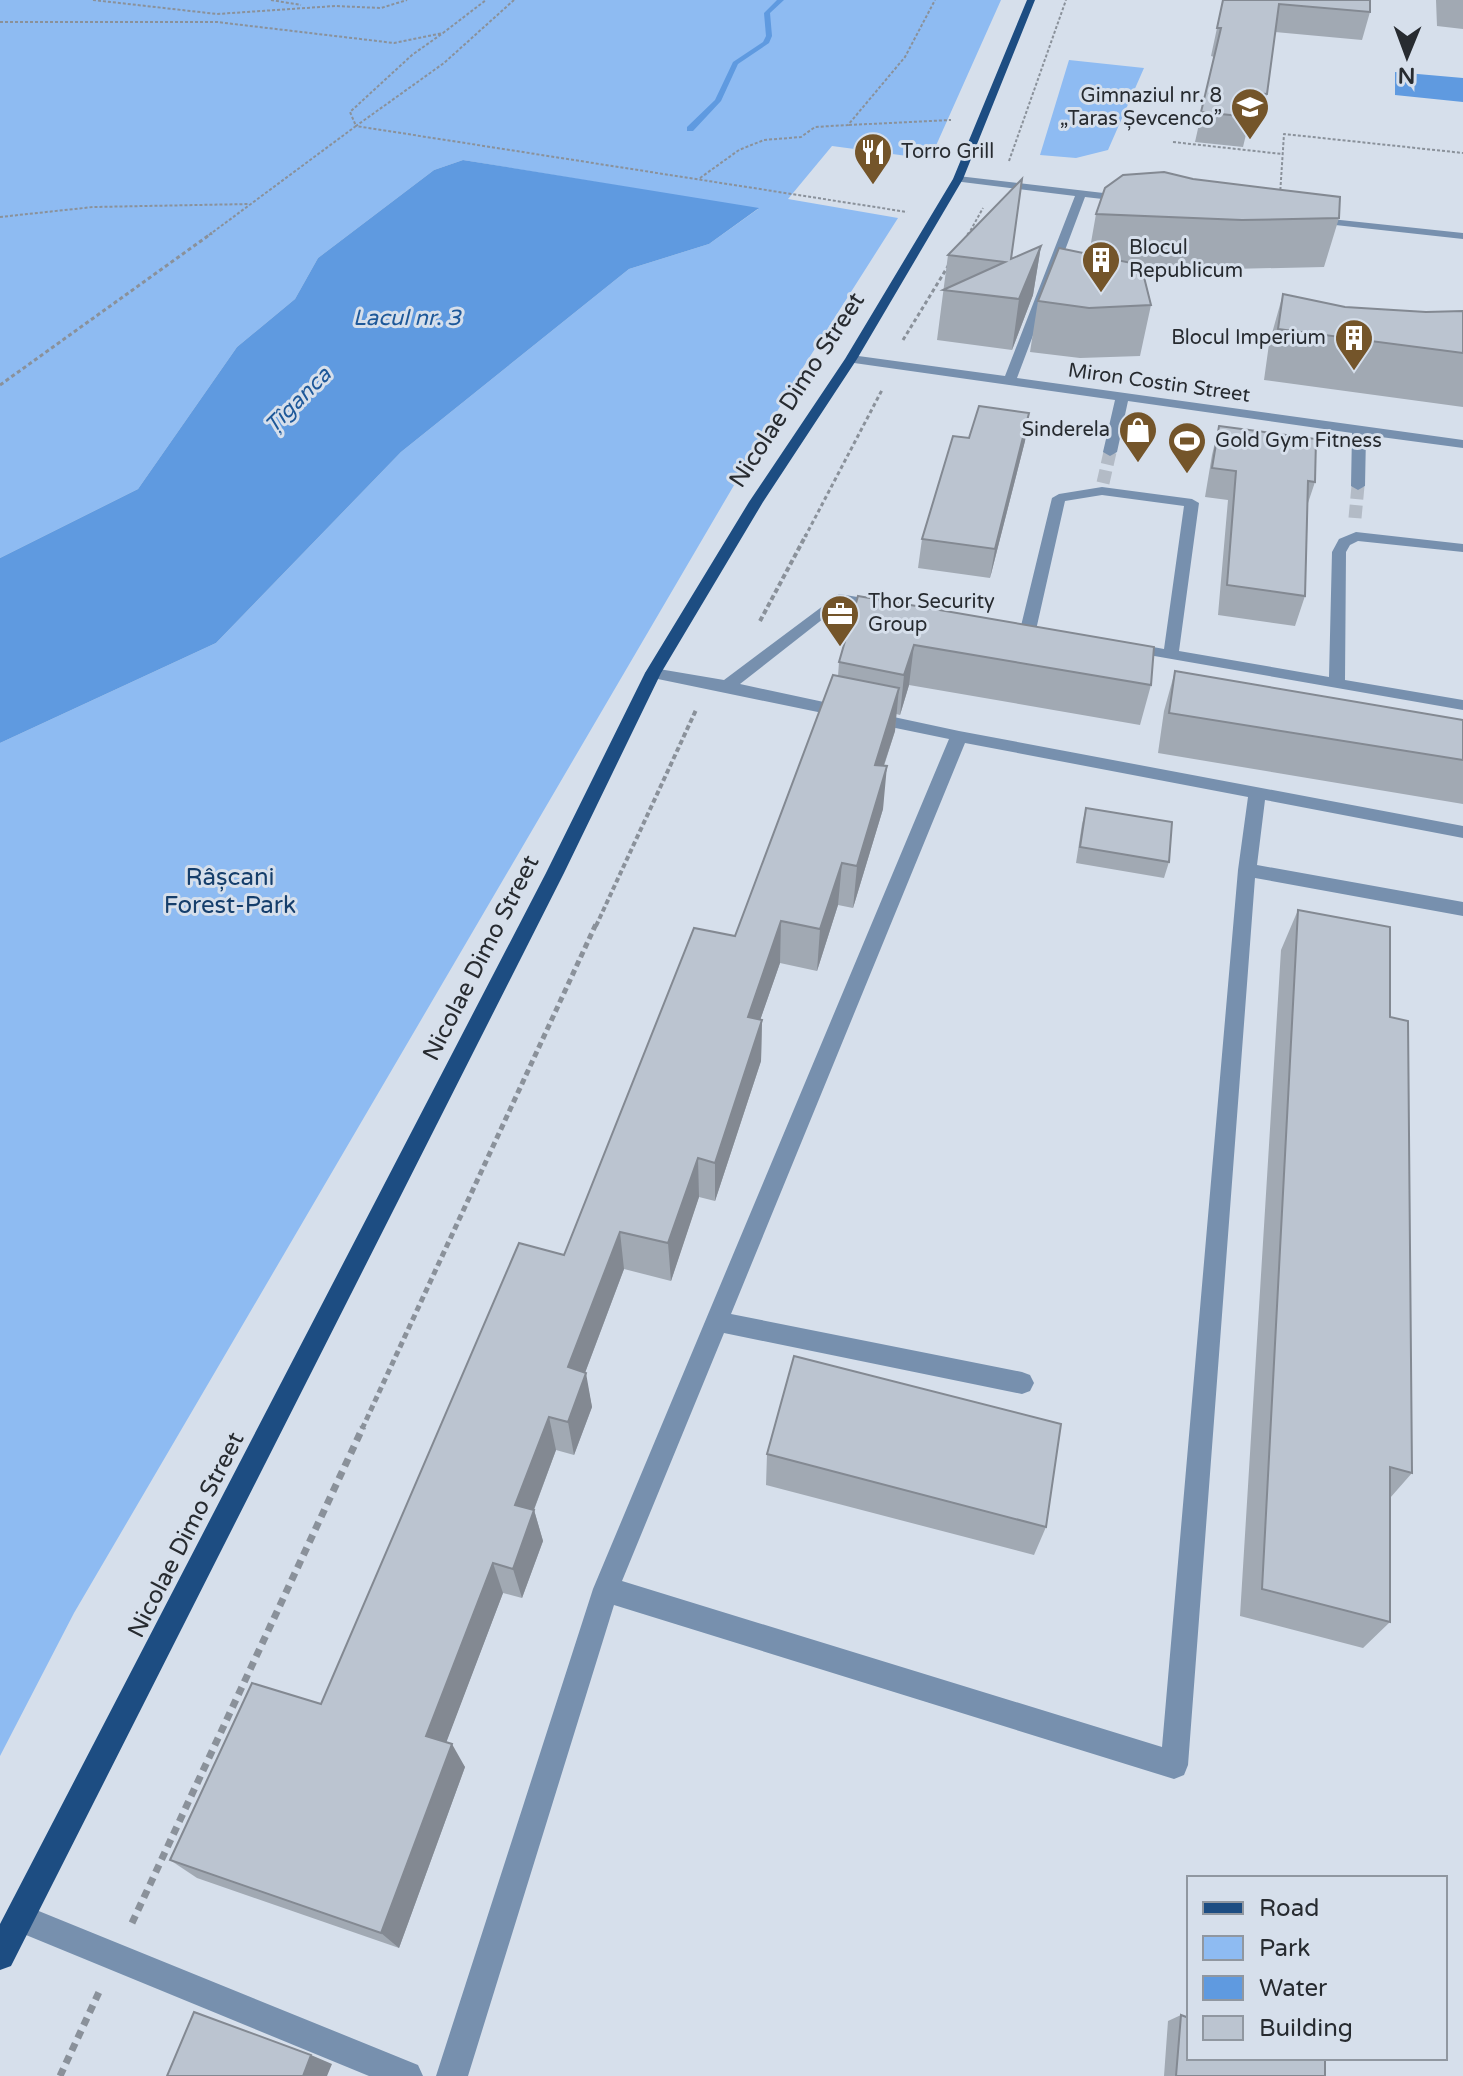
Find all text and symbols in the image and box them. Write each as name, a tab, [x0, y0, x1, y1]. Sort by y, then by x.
north arrow	[1367, 16, 1447, 96]
text: N	[1398, 62, 1416, 88]
place label: Gimnaziul nr. 8 „Taras Șevcenco”	[1060, 84, 1222, 131]
school or university icon: Gimnaziul nr. 8 „Taras Șevcenco”	[1229, 86, 1271, 141]
restaurant icon: Torro Grill	[852, 131, 894, 186]
place label: Torro Grill	[901, 140, 994, 164]
place label: Blocul Republicum	[1129, 236, 1243, 283]
building icon: Blocul Republicum	[1080, 239, 1122, 294]
street label: Nicolae Dimo Street	[723, 287, 871, 493]
water label: Lacul nr. 3	[353, 305, 462, 331]
building icon: Blocul Imperium	[1333, 317, 1375, 372]
place label: Blocul Imperium	[1171, 326, 1326, 350]
street label: Miron Costin Street	[1067, 358, 1252, 408]
water label: Țîganca	[260, 361, 337, 438]
shop icon: Sinderela	[1117, 409, 1159, 464]
place label: Sinderela	[1022, 418, 1110, 442]
sports icon: Gold Gym Fitness	[1166, 420, 1208, 475]
place label: Gold Gym Fitness	[1215, 429, 1382, 453]
place label: Thor Security Group	[868, 590, 995, 637]
office icon: Thor Security Group	[819, 593, 861, 648]
street label: Nicolae Dimo Street	[417, 850, 545, 1066]
park label: Râșcani Forest-Park	[164, 863, 296, 920]
street label: Nicolae Dimo Street	[122, 1427, 250, 1643]
legend	[1187, 1876, 1447, 2060]
text: Road	[1259, 1894, 1319, 1923]
text: Park	[1259, 1934, 1310, 1963]
text: Water	[1259, 1974, 1328, 2003]
text: Building	[1259, 2014, 1353, 2043]

